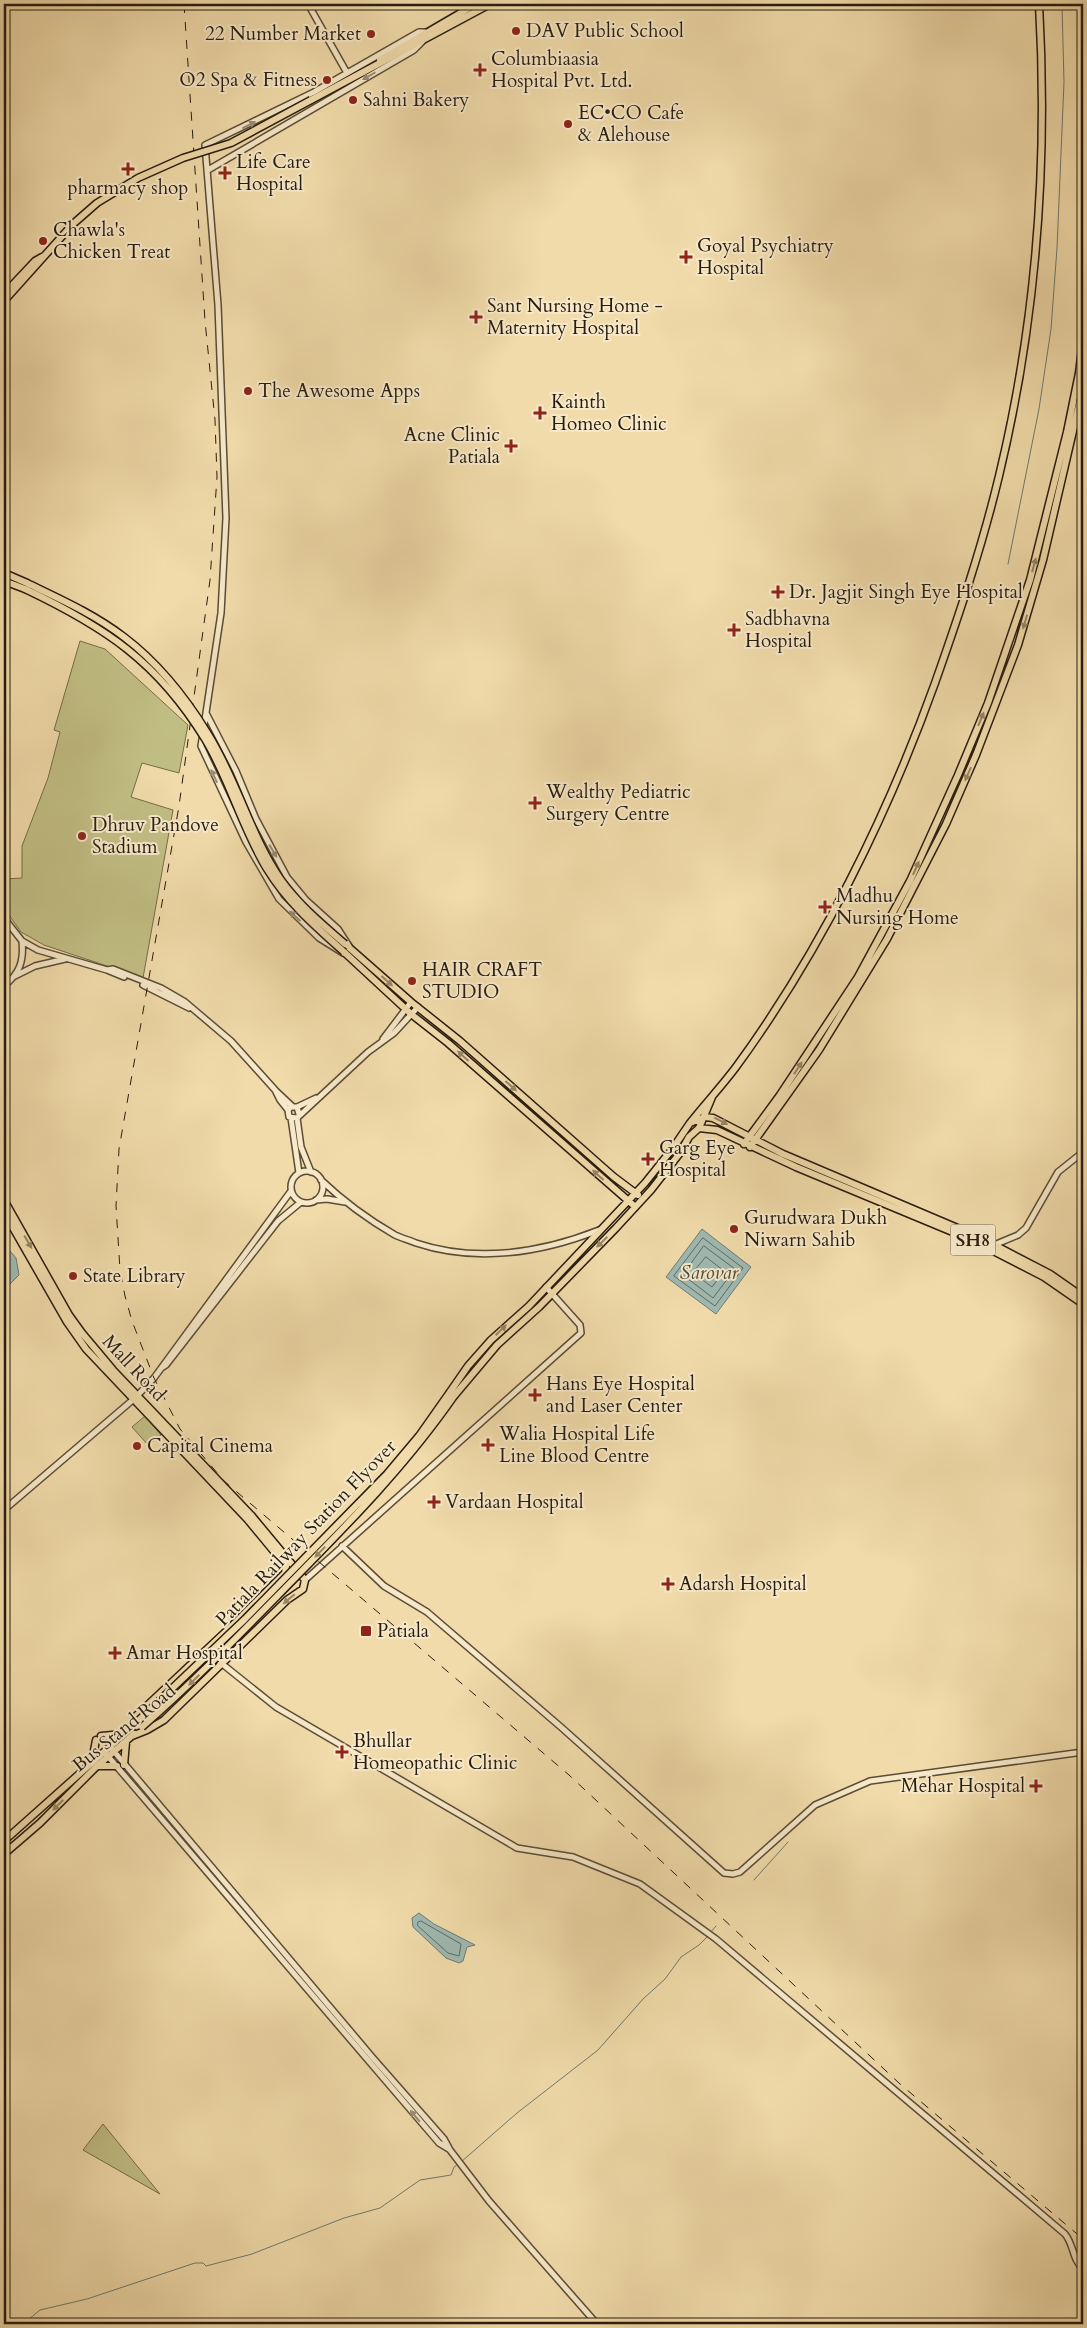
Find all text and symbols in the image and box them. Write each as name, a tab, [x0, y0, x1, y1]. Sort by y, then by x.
place label: DAV Public School	[526, 18, 684, 44]
place label: 22 Number Market	[205, 21, 361, 47]
marker: DAV Public School	[510, 25, 522, 37]
marker: 22 Number Market	[365, 28, 377, 40]
place label: Columbiaasia Hospital Pvt. Ltd.	[491, 46, 632, 94]
marker: Columbiaasia Hospital Pvt. Ltd.	[473, 63, 487, 77]
place label: O2 Spa & Fitness	[179, 67, 317, 93]
one-way arrow	[362, 72, 377, 80]
marker: O2 Spa & Fitness	[321, 74, 333, 86]
place label: Sahni Bakery	[363, 87, 469, 113]
marker: Sahni Bakery	[347, 94, 359, 106]
place label: EC•CO Cafe & Alehouse	[578, 100, 684, 148]
marker: EC•CO Cafe & Alehouse	[562, 118, 574, 130]
one-way arrow	[242, 120, 256, 128]
place label: Life Care Hospital	[236, 149, 311, 197]
marker: pharmacy shop	[122, 163, 134, 175]
marker: Life Care Hospital	[218, 166, 232, 180]
place label: pharmacy shop	[68, 175, 188, 201]
place label: Chawla's Chicken Treat	[53, 217, 170, 265]
place label: Goyal Psychiatry Hospital	[697, 233, 834, 281]
marker: Chawla's Chicken Treat	[37, 235, 49, 247]
marker: Goyal Psychiatry Hospital	[679, 250, 693, 264]
place label: Sant Nursing Home - Maternity Hospital	[487, 293, 663, 341]
marker: Sant Nursing Home - Maternity Hospital	[469, 310, 483, 324]
place label: The Awesome Apps	[258, 378, 420, 404]
marker: The Awesome Apps	[242, 385, 254, 397]
place label: Kainth Homeo Clinic	[551, 389, 667, 437]
marker: Kainth Homeo Clinic	[533, 406, 547, 420]
place label: Acne Clinic Patiala	[404, 422, 500, 470]
marker: Acne Clinic Patiala	[504, 439, 518, 453]
one-way arrow	[1030, 558, 1038, 573]
place label: Dr. Jagjit Singh Eye Hospital	[789, 579, 1023, 605]
marker: Dr. Jagjit Singh Eye Hospital	[771, 585, 785, 599]
place label: Sadbhavna Hospital	[745, 606, 830, 654]
one-way arrow	[1020, 614, 1028, 629]
marker: Sadbhavna Hospital	[727, 623, 741, 637]
one-way arrow	[978, 712, 986, 726]
one-way arrow	[964, 767, 972, 781]
one-way arrow	[210, 769, 218, 783]
place label: Wealthy Pediatric Surgery Centre	[545, 779, 691, 827]
marker: Wealthy Pediatric Surgery Centre	[528, 796, 542, 810]
place label: Dhruv Pandove Stadium	[92, 812, 219, 860]
marker: Dhruv Pandove Stadium	[76, 830, 88, 842]
one-way arrow	[268, 845, 277, 858]
one-way arrow	[913, 861, 921, 875]
place label: Madhu Nursing Home	[836, 883, 959, 931]
marker: Madhu Nursing Home	[818, 900, 832, 914]
one-way arrow	[290, 910, 302, 922]
place label: HAIR CRAFT STUDIO	[422, 957, 542, 1005]
one-way arrow	[381, 975, 393, 986]
marker: HAIR CRAFT STUDIO	[406, 975, 418, 987]
one-way arrow	[457, 1050, 469, 1062]
one-way arrow	[793, 1061, 803, 1074]
one-way arrow	[505, 1080, 517, 1092]
one-way arrow	[714, 1117, 728, 1125]
place label: Garg Eye Hospital	[659, 1135, 735, 1183]
marker: Garg Eye Hospital	[641, 1152, 655, 1166]
one-way arrow	[593, 1169, 605, 1181]
place label: Gurudwara Dukh Niwarn Sahib	[744, 1205, 888, 1253]
marker: Gurudwara Dukh Niwarn Sahib	[728, 1223, 740, 1235]
road number: SH8	[950, 1224, 996, 1256]
one-way arrow	[24, 1235, 33, 1248]
one-way arrow	[596, 1236, 608, 1248]
water label: Sarovar	[680, 1259, 740, 1286]
place label: State Library	[83, 1263, 186, 1289]
marker: State Library	[67, 1270, 79, 1282]
one-way arrow	[495, 1324, 507, 1336]
street label: Mall Road	[96, 1329, 172, 1407]
place label: Hans Eye Hospital and Laser Center	[546, 1371, 695, 1419]
marker: Hans Eye Hospital and Laser Center	[528, 1388, 542, 1402]
place label: Walia Hospital Life Line Blood Centre	[498, 1421, 655, 1469]
place label: Capital Cinema	[147, 1433, 273, 1459]
street label: Patiala Railway Station Flyover	[210, 1434, 402, 1632]
marker: Walia Hospital Life Line Blood Centre	[481, 1438, 495, 1452]
marker: Capital Cinema	[131, 1440, 143, 1452]
place label: Vardaan Hospital	[445, 1489, 584, 1515]
marker: Vardaan Hospital	[427, 1495, 441, 1509]
one-way arrow	[314, 1546, 326, 1558]
place label: Adarsh Hospital	[679, 1571, 807, 1597]
marker: Adarsh Hospital	[661, 1577, 675, 1591]
one-way arrow	[283, 1594, 296, 1605]
place label: Patiala	[377, 1618, 429, 1644]
marker: Patiala	[359, 1624, 373, 1638]
place label: Amar Hospital	[126, 1640, 243, 1666]
marker: Amar Hospital	[108, 1646, 122, 1660]
one-way arrow	[188, 1674, 200, 1686]
street label: Bus Stand Road	[67, 1678, 181, 1778]
place label: Bhullar Homeopathic Clinic	[353, 1728, 518, 1776]
marker: Bhullar Homeopathic Clinic	[335, 1745, 349, 1759]
place label: Mehar Hospital	[901, 1773, 1025, 1799]
marker: Mehar Hospital	[1029, 1779, 1043, 1793]
one-way arrow	[52, 1799, 64, 1811]
one-way arrow	[410, 2109, 421, 2122]

